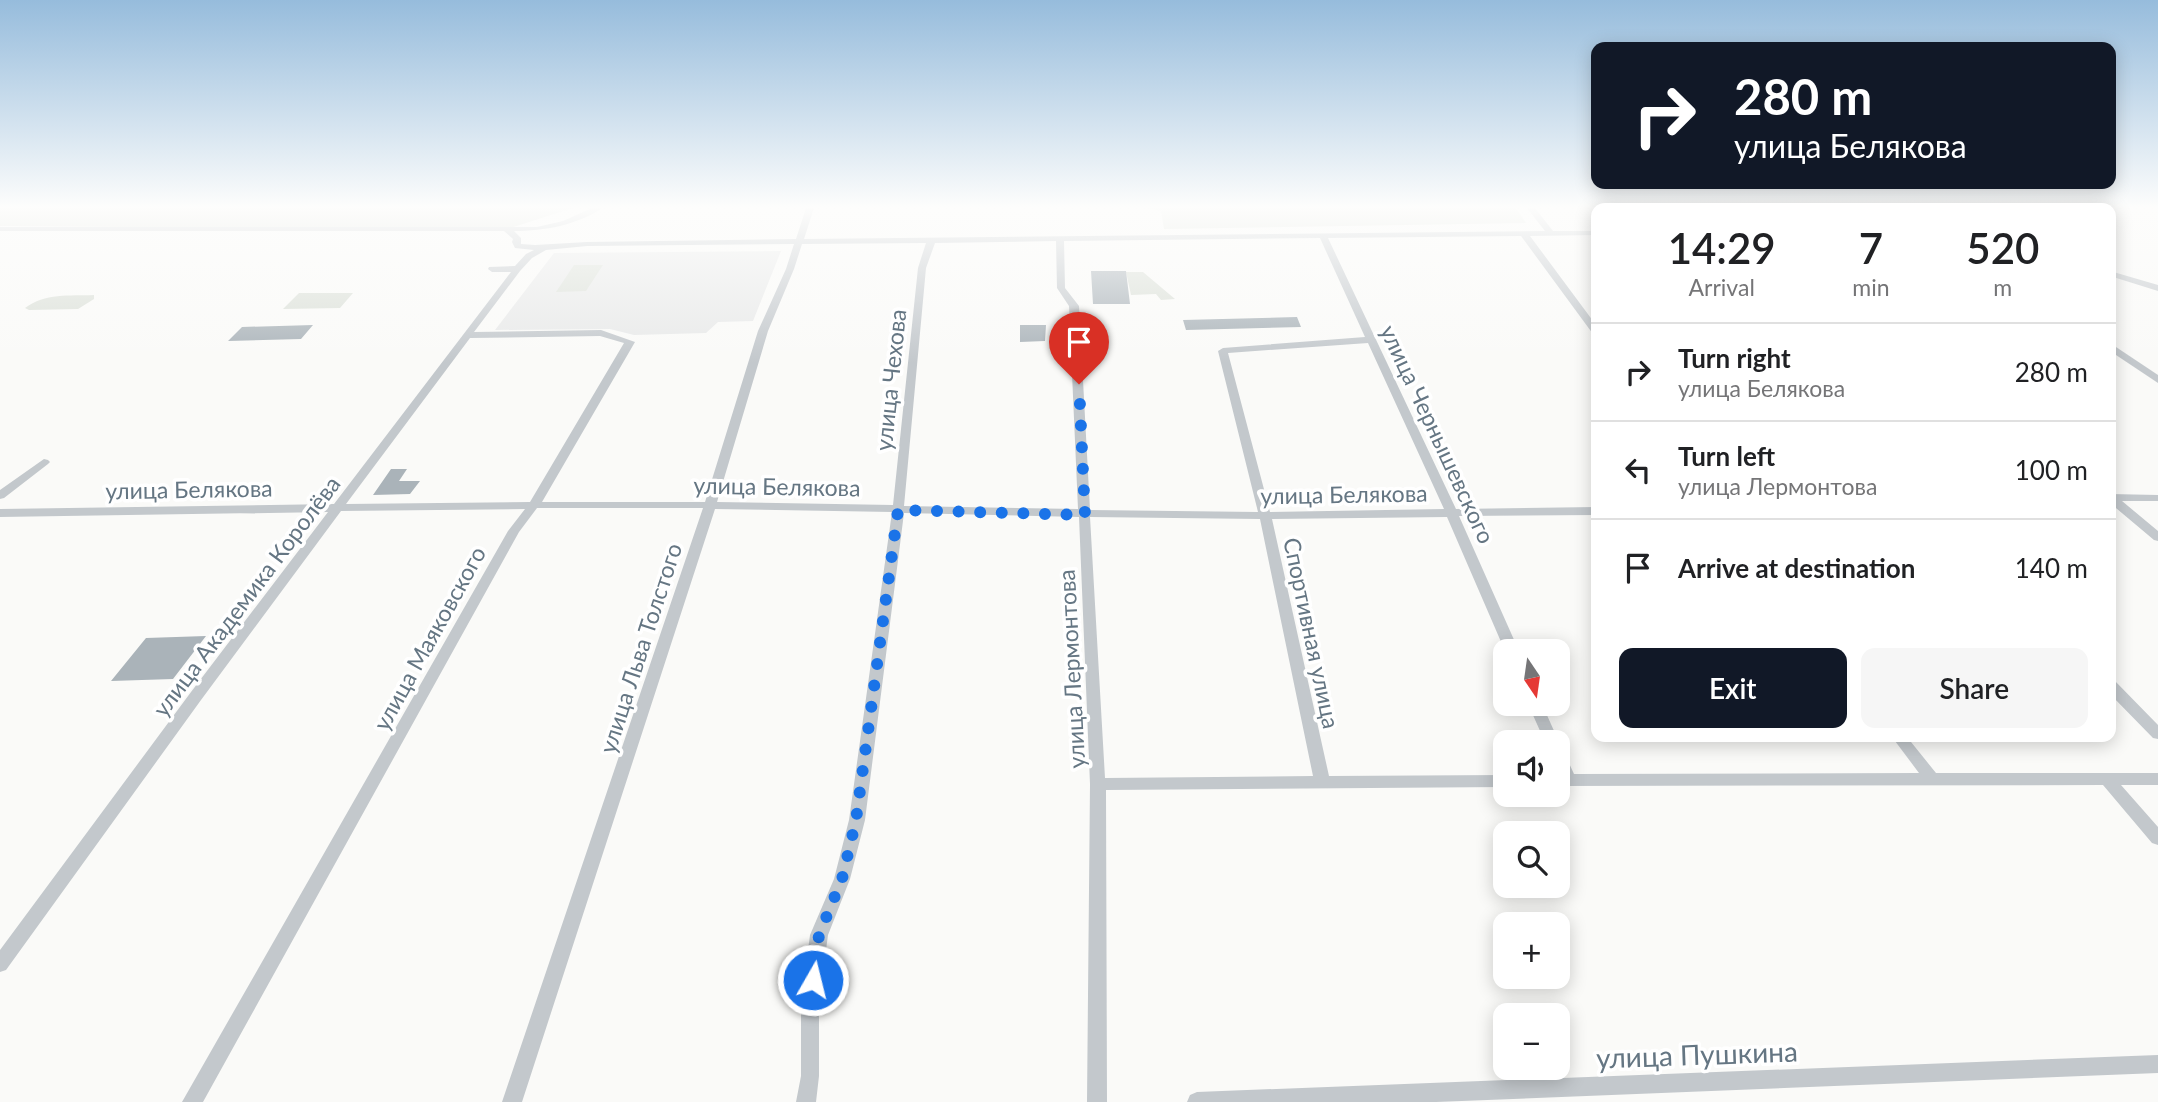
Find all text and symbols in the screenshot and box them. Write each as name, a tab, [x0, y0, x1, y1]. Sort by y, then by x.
text: 280 m	[1734, 67, 1872, 125]
icon: right	[1619, 70, 1710, 161]
text: улица Белякова	[1734, 126, 1967, 165]
text: 14:29	[1668, 223, 1776, 273]
text: 7	[1859, 223, 1883, 273]
text: 520	[1966, 223, 2039, 273]
text: Arrival	[1689, 273, 1755, 301]
text: min	[1852, 273, 1890, 301]
text: m	[1993, 273, 2012, 301]
street label: улица Чехова	[869, 308, 911, 452]
pin	[1049, 312, 1109, 384]
street label: улица Чернышевского	[1375, 320, 1501, 548]
icon: arrive	[1060, 323, 1098, 361]
text: Turn right	[1678, 342, 1791, 374]
icon: right	[1619, 353, 1657, 391]
text: 280 m	[2015, 356, 2088, 388]
text: улица Белякова	[1678, 374, 1845, 402]
text: Turn left	[1678, 440, 1775, 472]
icon: left	[1619, 451, 1657, 489]
text: 100 m	[2015, 454, 2088, 486]
street label: улица Академика Королёва	[146, 470, 346, 722]
street label: улица Белякова	[693, 471, 861, 501]
text: улица Лермонтова	[1678, 472, 1877, 500]
street label: улица Белякова	[105, 474, 273, 504]
street label: улица Белякова	[1260, 479, 1428, 509]
street label: Спортивная улица	[1278, 535, 1346, 731]
street label: улица Льва Толстого	[593, 539, 687, 757]
street label: улица Маяковского	[367, 541, 491, 735]
icon: arrive	[1619, 549, 1657, 587]
text: Arrive at destination	[1678, 552, 1915, 584]
text: 140 m	[2015, 552, 2088, 584]
street label: улица Лермонтова	[1052, 569, 1090, 769]
north arrow	[1493, 639, 1570, 716]
map controls	[1493, 639, 1570, 1080]
button: Exit	[1619, 648, 1847, 728]
button: Share	[1861, 648, 2088, 728]
button: sound	[1493, 730, 1570, 807]
button: search	[1493, 821, 1570, 898]
button: +	[1493, 912, 1570, 989]
position arrow	[776, 943, 850, 1017]
button: −	[1493, 1003, 1570, 1080]
street label: улица Пушкина	[1596, 1033, 1798, 1075]

